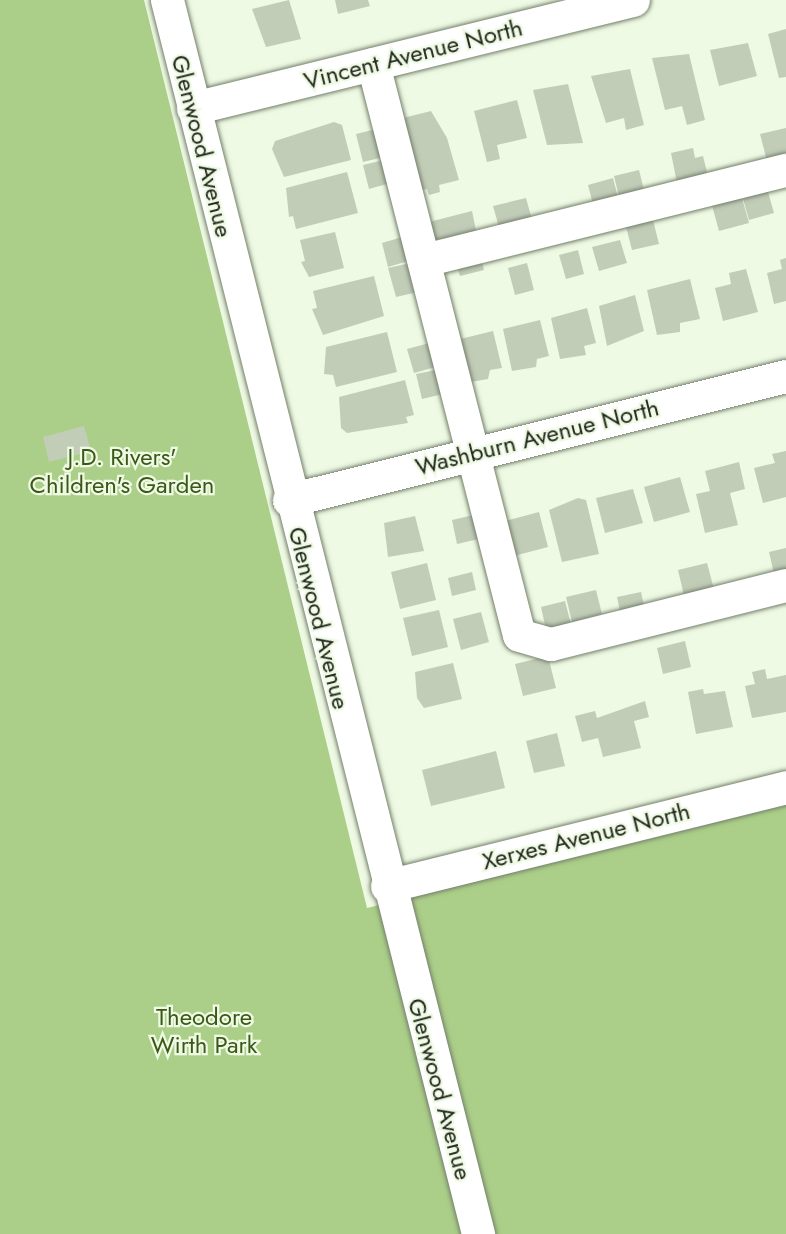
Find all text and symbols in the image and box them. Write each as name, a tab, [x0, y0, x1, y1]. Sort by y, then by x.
street label: Vincent Avenue North	[301, 13, 525, 95]
street label: Glenwood Avenue	[165, 52, 239, 240]
street label: Washburn Avenue North	[412, 393, 662, 481]
park label: J.D. Rivers' Children's Garden	[30, 443, 214, 499]
street label: Glenwood Avenue	[282, 524, 356, 712]
street label: Xerxes Avenue North	[479, 796, 693, 876]
street label: Glenwood Avenue	[402, 995, 478, 1183]
park label: Theodore Wirth Park	[151, 1003, 257, 1059]

